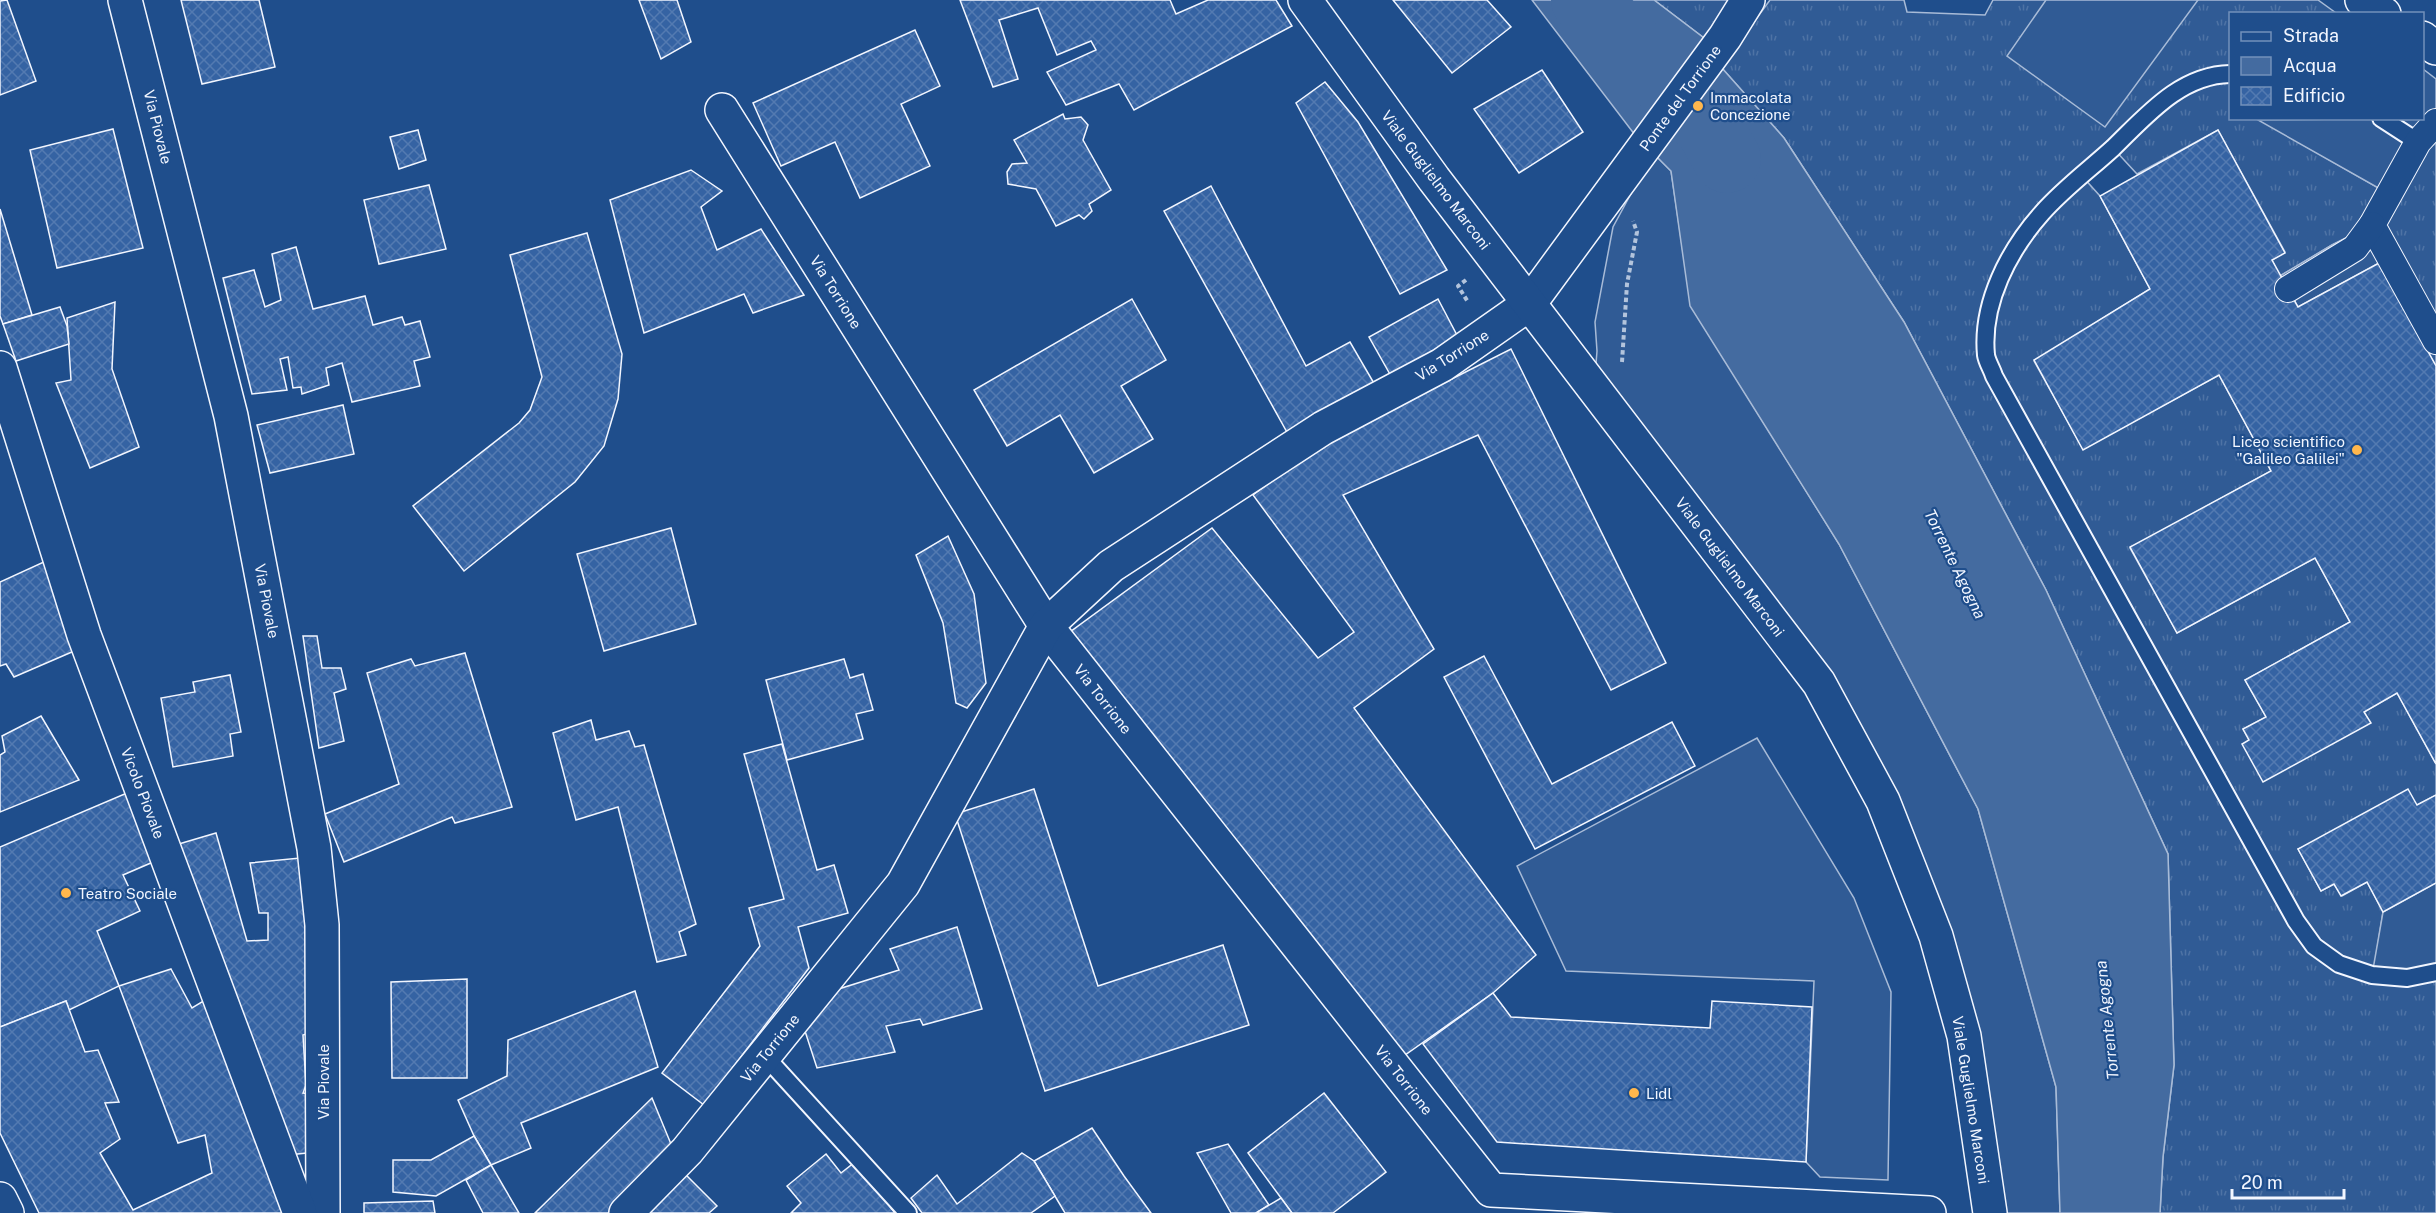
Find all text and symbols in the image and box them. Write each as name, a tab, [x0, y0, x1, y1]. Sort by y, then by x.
legend	[2229, 12, 2424, 120]
text: Strada	[2283, 25, 2339, 46]
street label: Ponte del Torrione	[1636, 42, 1724, 154]
text: Acqua	[2283, 55, 2336, 76]
text: Edificio	[2283, 85, 2345, 106]
street label: Via Piovale	[141, 88, 175, 166]
place label: Immacolata Concezione	[1710, 89, 1792, 123]
marker: Immacolata Concezione	[1691, 99, 1705, 113]
street label: Viale Guglielmo Marconi	[1378, 107, 1494, 253]
street label: Via Torrione	[807, 252, 865, 332]
street label: Via Torrione	[1412, 326, 1492, 384]
place label: Liceo scientifico "Galileo Galilei"	[2232, 433, 2345, 467]
marker: Liceo scientifico "Galileo Galilei"	[2350, 443, 2364, 457]
street label: Viale Guglielmo Marconi	[1672, 494, 1788, 640]
water label: Torrente Agogna	[1920, 506, 1990, 622]
street label: Via Piovale	[251, 562, 283, 640]
street label: Via Torrione	[1071, 661, 1135, 737]
street label: Vicolo Piovale	[118, 745, 168, 841]
place label: Teatro Sociale	[78, 885, 177, 902]
marker: Teatro Sociale	[59, 886, 73, 900]
water label: Torrente Agogna	[2091, 960, 2123, 1080]
street label: Via Torrione	[737, 1010, 803, 1086]
street label: Viale Guglielmo Marconi	[1949, 1015, 1993, 1185]
street label: Via Torrione	[1372, 1042, 1436, 1118]
street label: Via Piovale	[315, 1044, 332, 1120]
place label: Lidl	[1646, 1085, 1672, 1102]
marker: Lidl	[1627, 1086, 1641, 1100]
scale bar	[2232, 1162, 2344, 1200]
text: 20 m	[2241, 1172, 2283, 1193]

